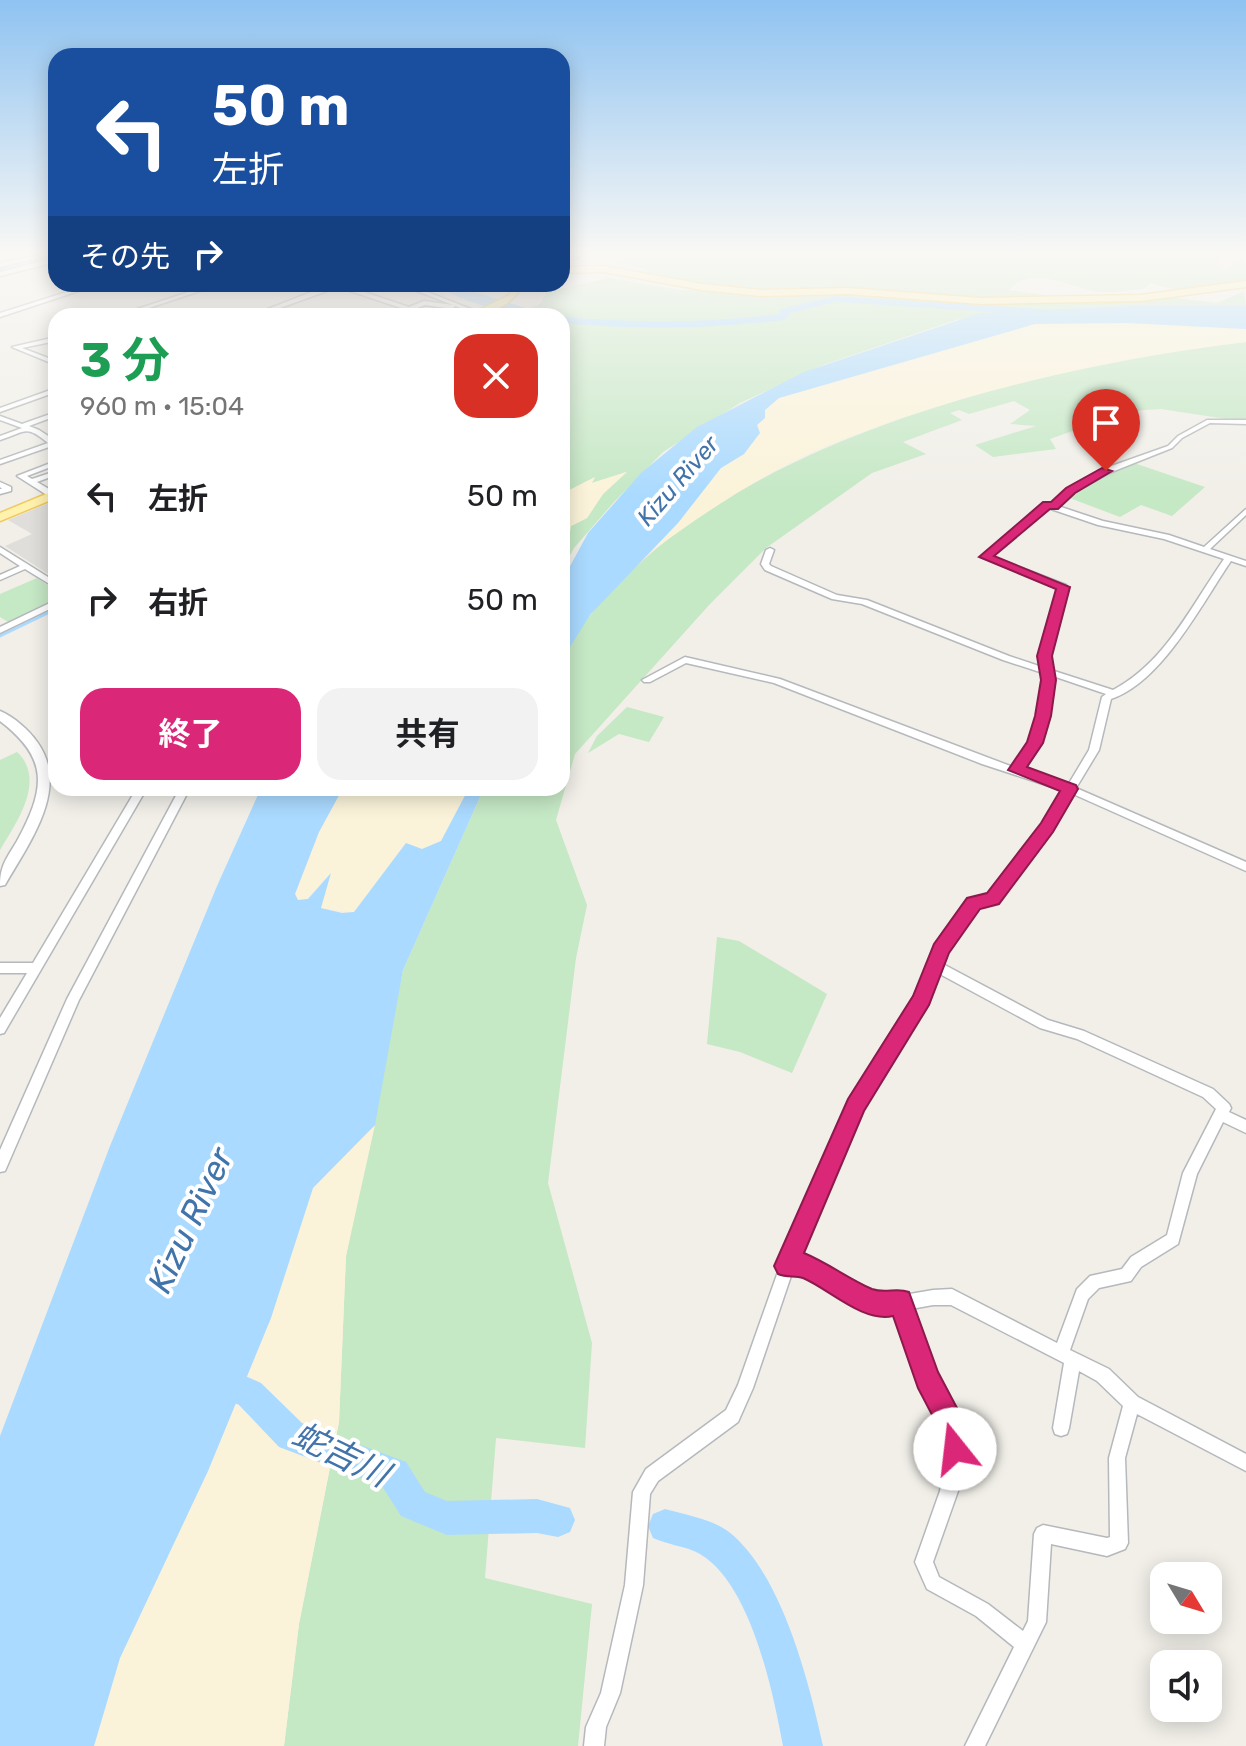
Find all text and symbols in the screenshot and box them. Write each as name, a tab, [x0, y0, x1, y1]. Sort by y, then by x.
text: 50 m	[212, 73, 349, 139]
icon: left	[80, 80, 184, 184]
text: 左折	[212, 148, 284, 191]
icon: right	[186, 232, 230, 276]
text: その先	[80, 239, 170, 275]
text: 3 分	[80, 332, 170, 389]
button: close	[454, 334, 538, 418]
pin	[1072, 389, 1140, 471]
text: 960 m · 15:04	[80, 391, 244, 422]
icon: arrive	[1084, 401, 1128, 445]
water label: Kizu River	[632, 430, 725, 532]
icon: left	[80, 474, 124, 518]
text: 50 m	[467, 478, 538, 514]
text: 左折	[148, 481, 208, 517]
icon: right	[80, 578, 124, 622]
text: 50 m	[467, 582, 538, 618]
text: 右折	[148, 585, 208, 621]
button: 終了	[80, 688, 301, 780]
button: 共有	[317, 688, 538, 780]
water label: Kizu River	[139, 1139, 243, 1299]
position arrow	[913, 1407, 997, 1491]
water label: 蛇吉川	[286, 1414, 398, 1497]
north arrow	[1150, 1562, 1222, 1634]
map controls	[1150, 1562, 1222, 1722]
button: sound	[1150, 1650, 1222, 1722]

